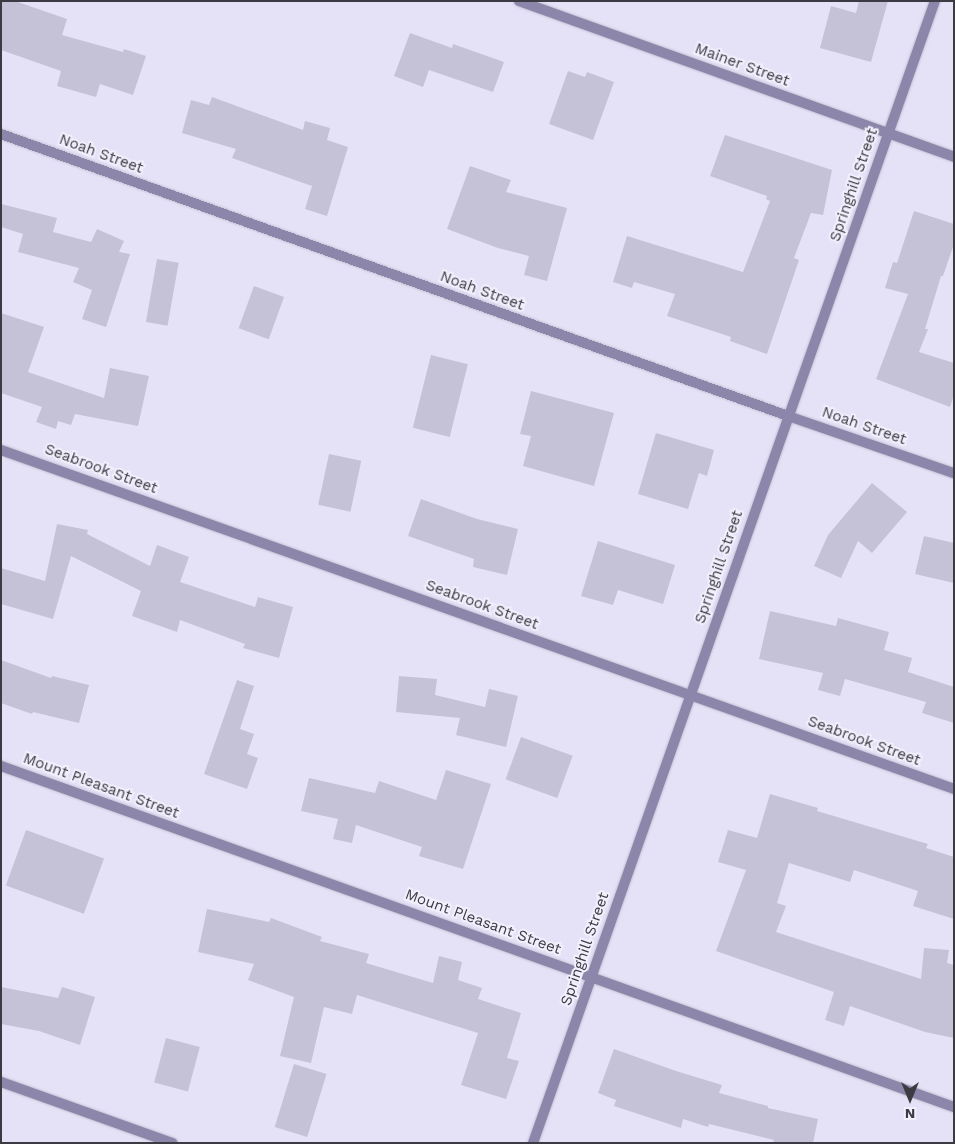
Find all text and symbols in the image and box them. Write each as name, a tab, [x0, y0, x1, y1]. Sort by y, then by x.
street label: Mainer Street	[692, 40, 792, 90]
street label: Springhill Street	[826, 126, 882, 244]
street label: Noah Street	[57, 131, 145, 177]
street label: Noah Street	[438, 268, 526, 314]
street label: Noah Street	[820, 403, 908, 449]
street label: Seabrook Street	[42, 440, 160, 498]
street label: Springhill Street	[691, 508, 747, 626]
street label: Seabrook Street	[423, 576, 541, 634]
street label: Seabrook Street	[805, 712, 923, 770]
street label: Mount Pleasant Street	[21, 749, 181, 823]
street label: Mount Pleasant Street	[403, 885, 563, 959]
street label: Springhill Street	[557, 890, 613, 1008]
north arrow	[885, 1074, 935, 1124]
text: N	[905, 1106, 915, 1122]

